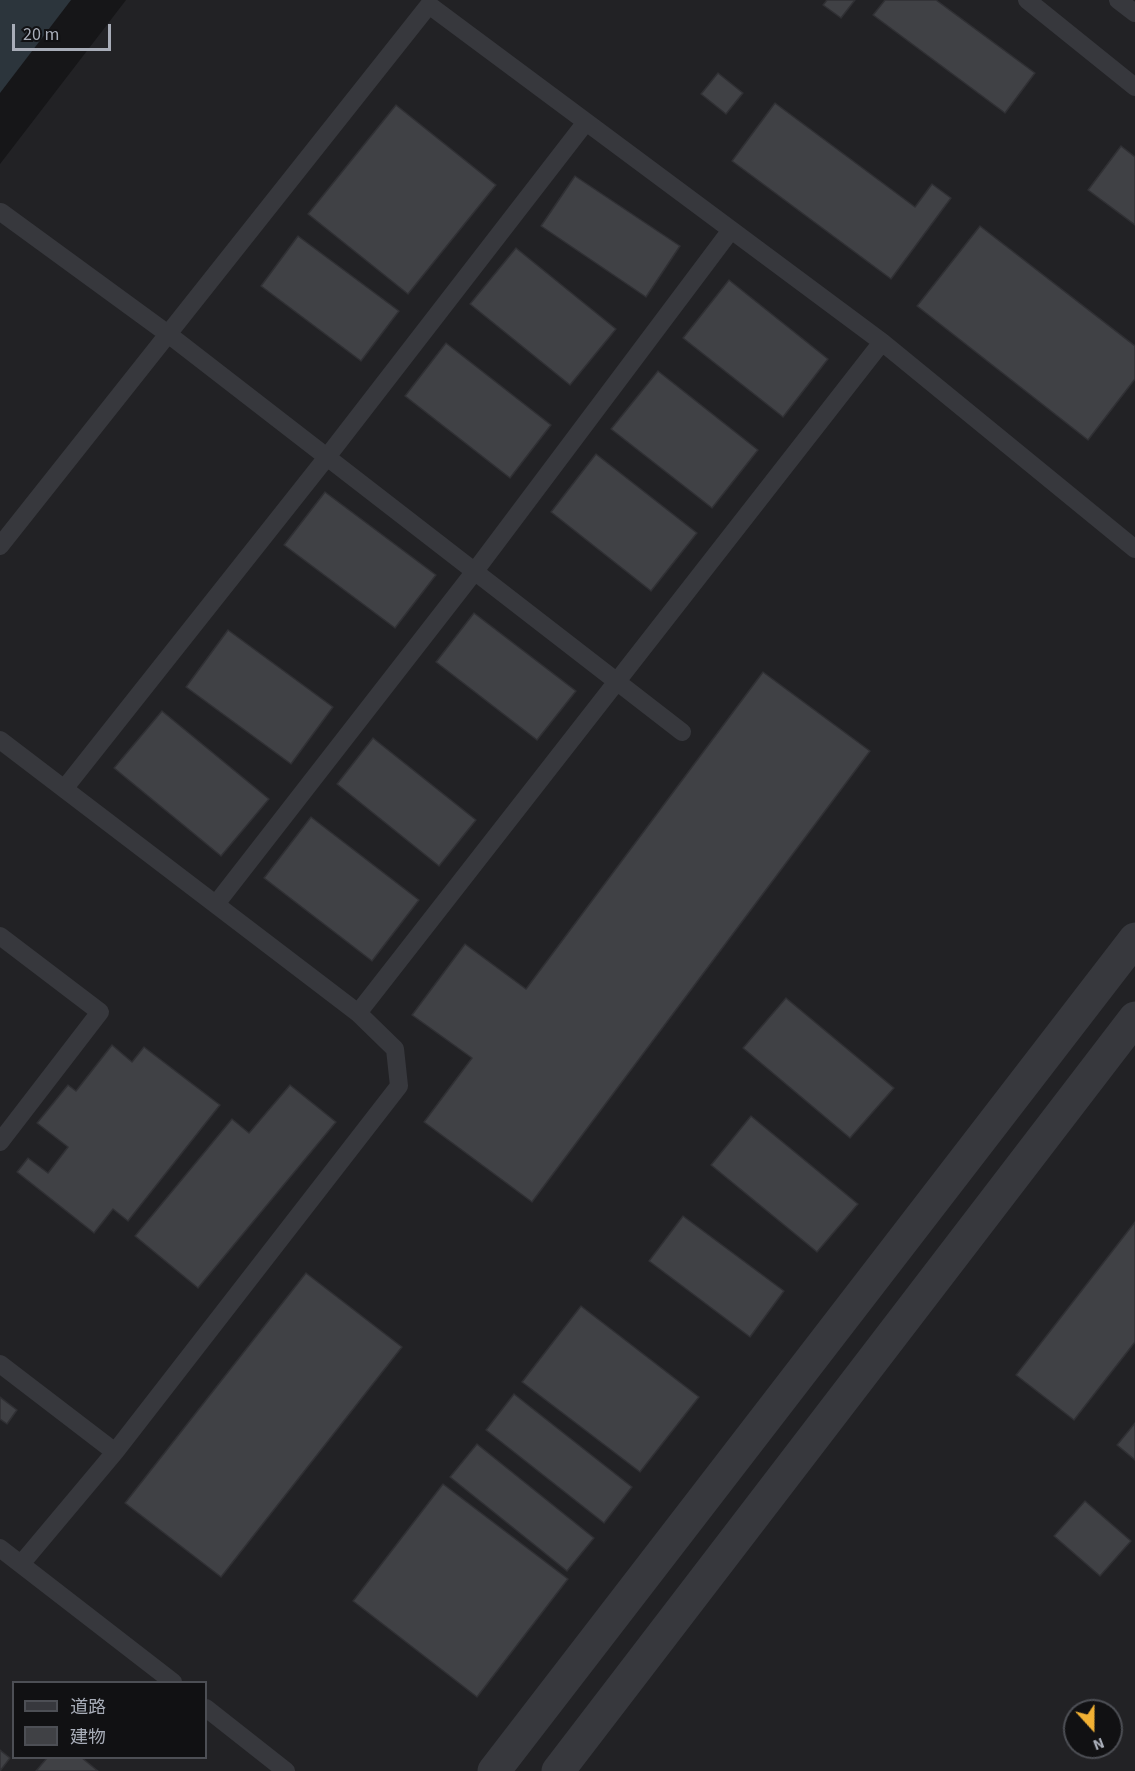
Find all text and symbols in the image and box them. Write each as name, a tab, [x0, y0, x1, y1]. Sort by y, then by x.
scale bar	[15, 12, 114, 50]
text: 20 m	[23, 22, 59, 47]
legend	[12, 1681, 207, 1759]
text: 道路	[70, 1695, 106, 1720]
north arrow	[1063, 1699, 1123, 1759]
text: 建物	[70, 1725, 106, 1750]
text: N	[1090, 1732, 1108, 1756]

